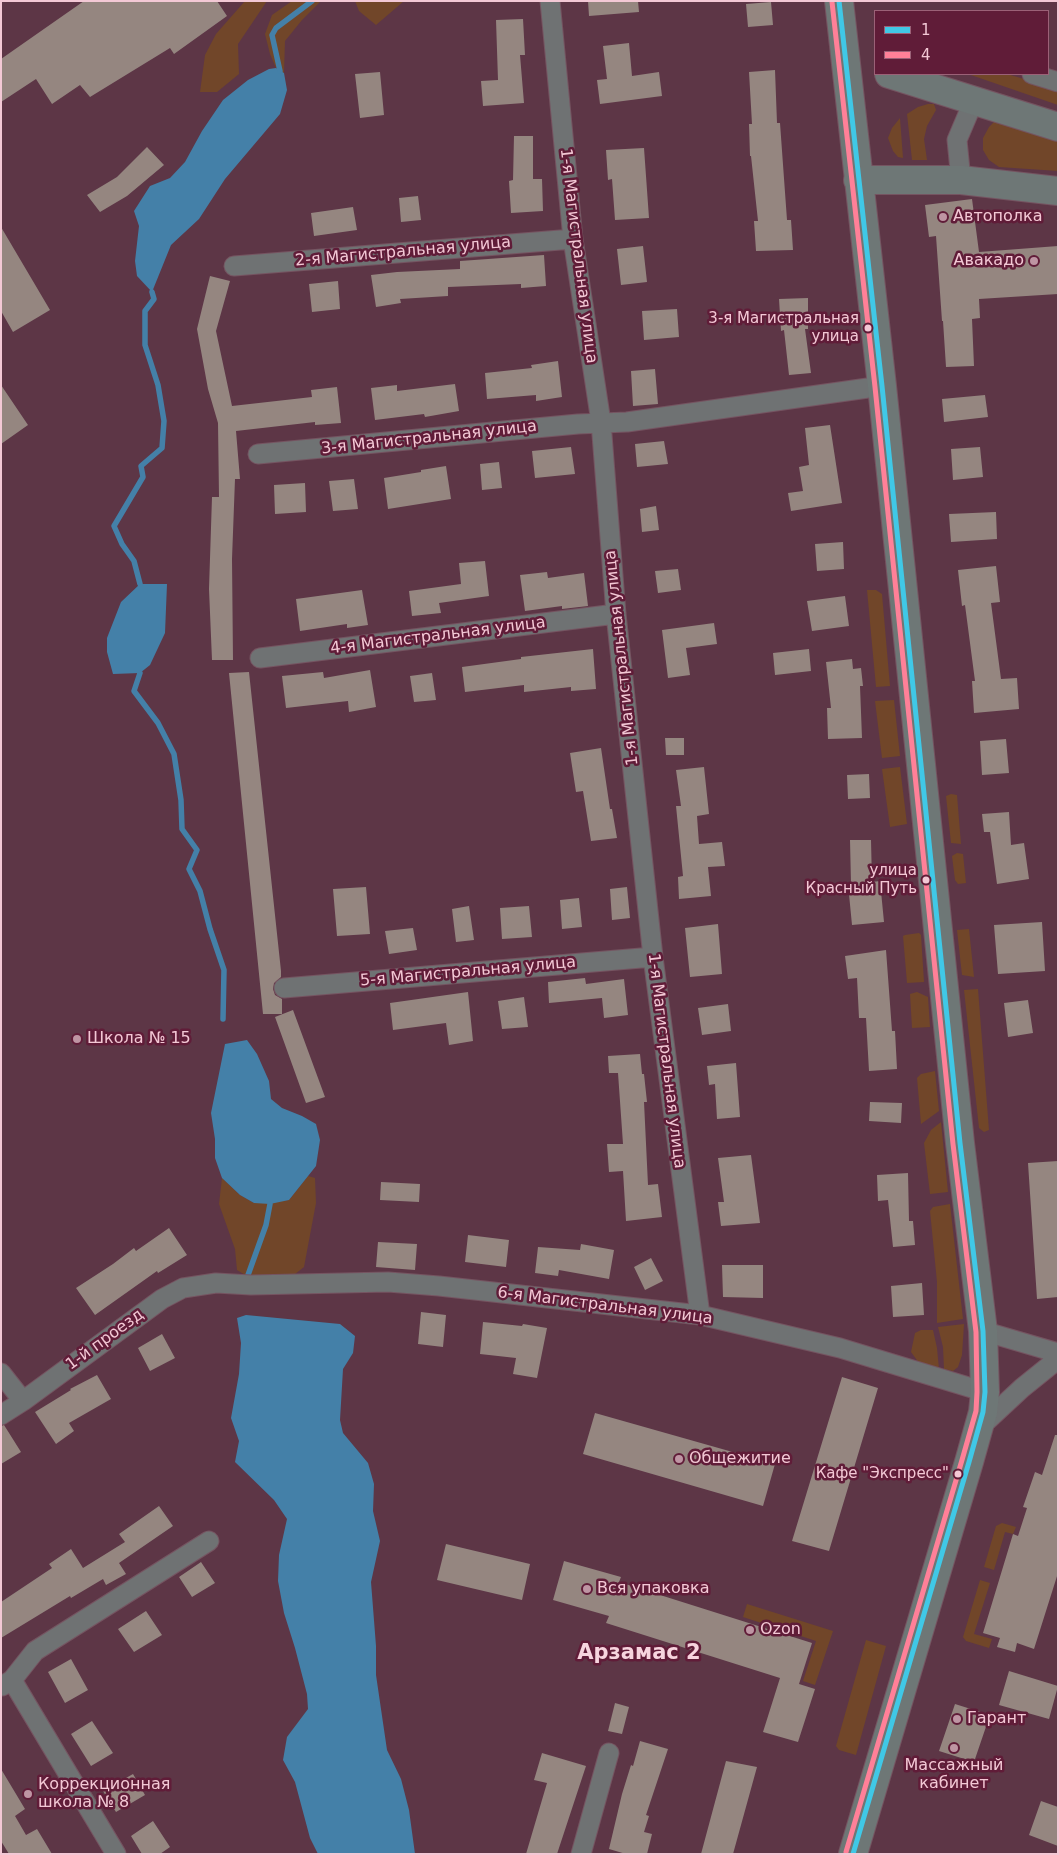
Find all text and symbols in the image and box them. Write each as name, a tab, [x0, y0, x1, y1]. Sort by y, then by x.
legend	[874, 10, 1049, 75]
text: 1	[921, 21, 931, 39]
text: 4	[921, 46, 931, 64]
street label: 1-я Магистральная улица	[555, 147, 601, 365]
place label: Автополка	[953, 207, 1042, 227]
marker: Автополка	[937, 211, 949, 223]
street label: 2-я Магистральная улица	[294, 233, 512, 271]
place label: Авакадо	[954, 251, 1024, 271]
marker: Авакадо	[1028, 255, 1040, 267]
place label: 3-я Магистральная улица	[708, 310, 859, 345]
marker: 3-я Магистральная улица	[863, 323, 873, 333]
street label: 3-я Магистральная улица	[320, 417, 538, 459]
street label: 1-я Магистральная улица	[601, 549, 643, 767]
street label: 4-я Магистральная улица	[329, 613, 547, 659]
place label: улица Красный Путь	[805, 862, 917, 897]
marker: улица Красный Путь	[921, 875, 931, 885]
street label: 1-я Магистральная улица	[643, 952, 689, 1170]
street label: 5-я Магистральная улица	[359, 953, 577, 991]
place label: Школа № 15	[87, 1029, 191, 1049]
marker: Школа № 15	[71, 1033, 83, 1045]
street label: 6-я Магистральная улица	[496, 1283, 714, 1329]
street label: 1-й проезд	[62, 1305, 148, 1375]
place label: Общежитие	[689, 1449, 791, 1469]
marker: Общежитие	[673, 1453, 685, 1465]
place label: Кафе "Экспресс"	[816, 1465, 949, 1483]
marker: Кафе "Экспресс"	[953, 1469, 963, 1479]
place label: Вся упаковка	[597, 1579, 710, 1599]
marker: Вся упаковка	[581, 1583, 593, 1595]
place label: Ozon	[760, 1620, 801, 1640]
marker: Ozon	[744, 1624, 756, 1636]
district label: Арзамас 2	[577, 1641, 701, 1667]
place label: Гарант	[967, 1709, 1026, 1729]
marker: Гарант	[951, 1713, 963, 1725]
marker: Массажный кабинет	[948, 1742, 960, 1754]
place label: Массажный кабинет	[905, 1756, 1003, 1794]
place label: Коррекционная школа № 8	[38, 1775, 170, 1813]
marker: Коррекционная школа № 8	[22, 1788, 34, 1800]

